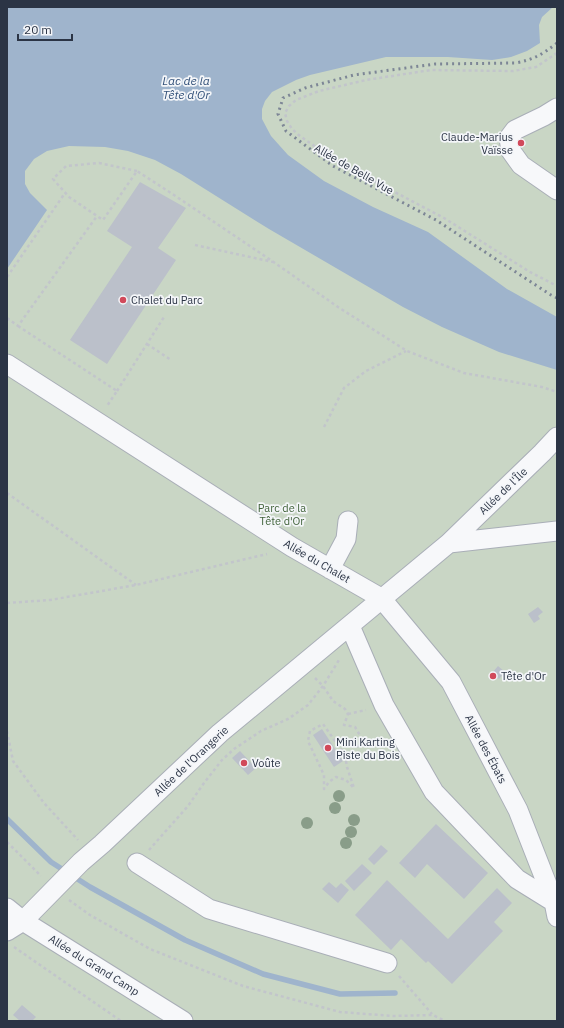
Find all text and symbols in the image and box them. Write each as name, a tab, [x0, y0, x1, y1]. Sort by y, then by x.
scale bar	[18, 16, 72, 42]
text: 20 m	[24, 22, 52, 37]
water label: Lac de la Tête d'Or	[162, 73, 210, 102]
place label: Claude-Marius Vaïsse	[441, 130, 513, 157]
marker: Claude-Marius Vaïsse	[516, 138, 526, 148]
street label: Allée de Belle Vue	[312, 141, 396, 197]
place label: Chalet du Parc	[131, 293, 203, 307]
marker: Chalet du Parc	[118, 295, 128, 305]
street label: Allée de l'Île	[476, 465, 530, 517]
park label: Parc de la Tête d'Or	[258, 501, 306, 528]
street label: Allée du Chalet	[281, 536, 353, 586]
place label: Tête d'Or	[501, 669, 546, 683]
marker: Tête d'Or	[488, 671, 498, 681]
street label: Allée des Ébats	[462, 712, 510, 786]
street label: Allée de l'Orangerie	[151, 723, 231, 799]
place label: Mini Karting Piste du Bois	[336, 735, 400, 762]
marker: Mini Karting Piste du Bois	[323, 743, 333, 753]
place label: Voûte	[252, 756, 281, 770]
marker: Voûte	[239, 758, 249, 768]
street label: Allée du Grand Camp	[46, 931, 142, 999]

